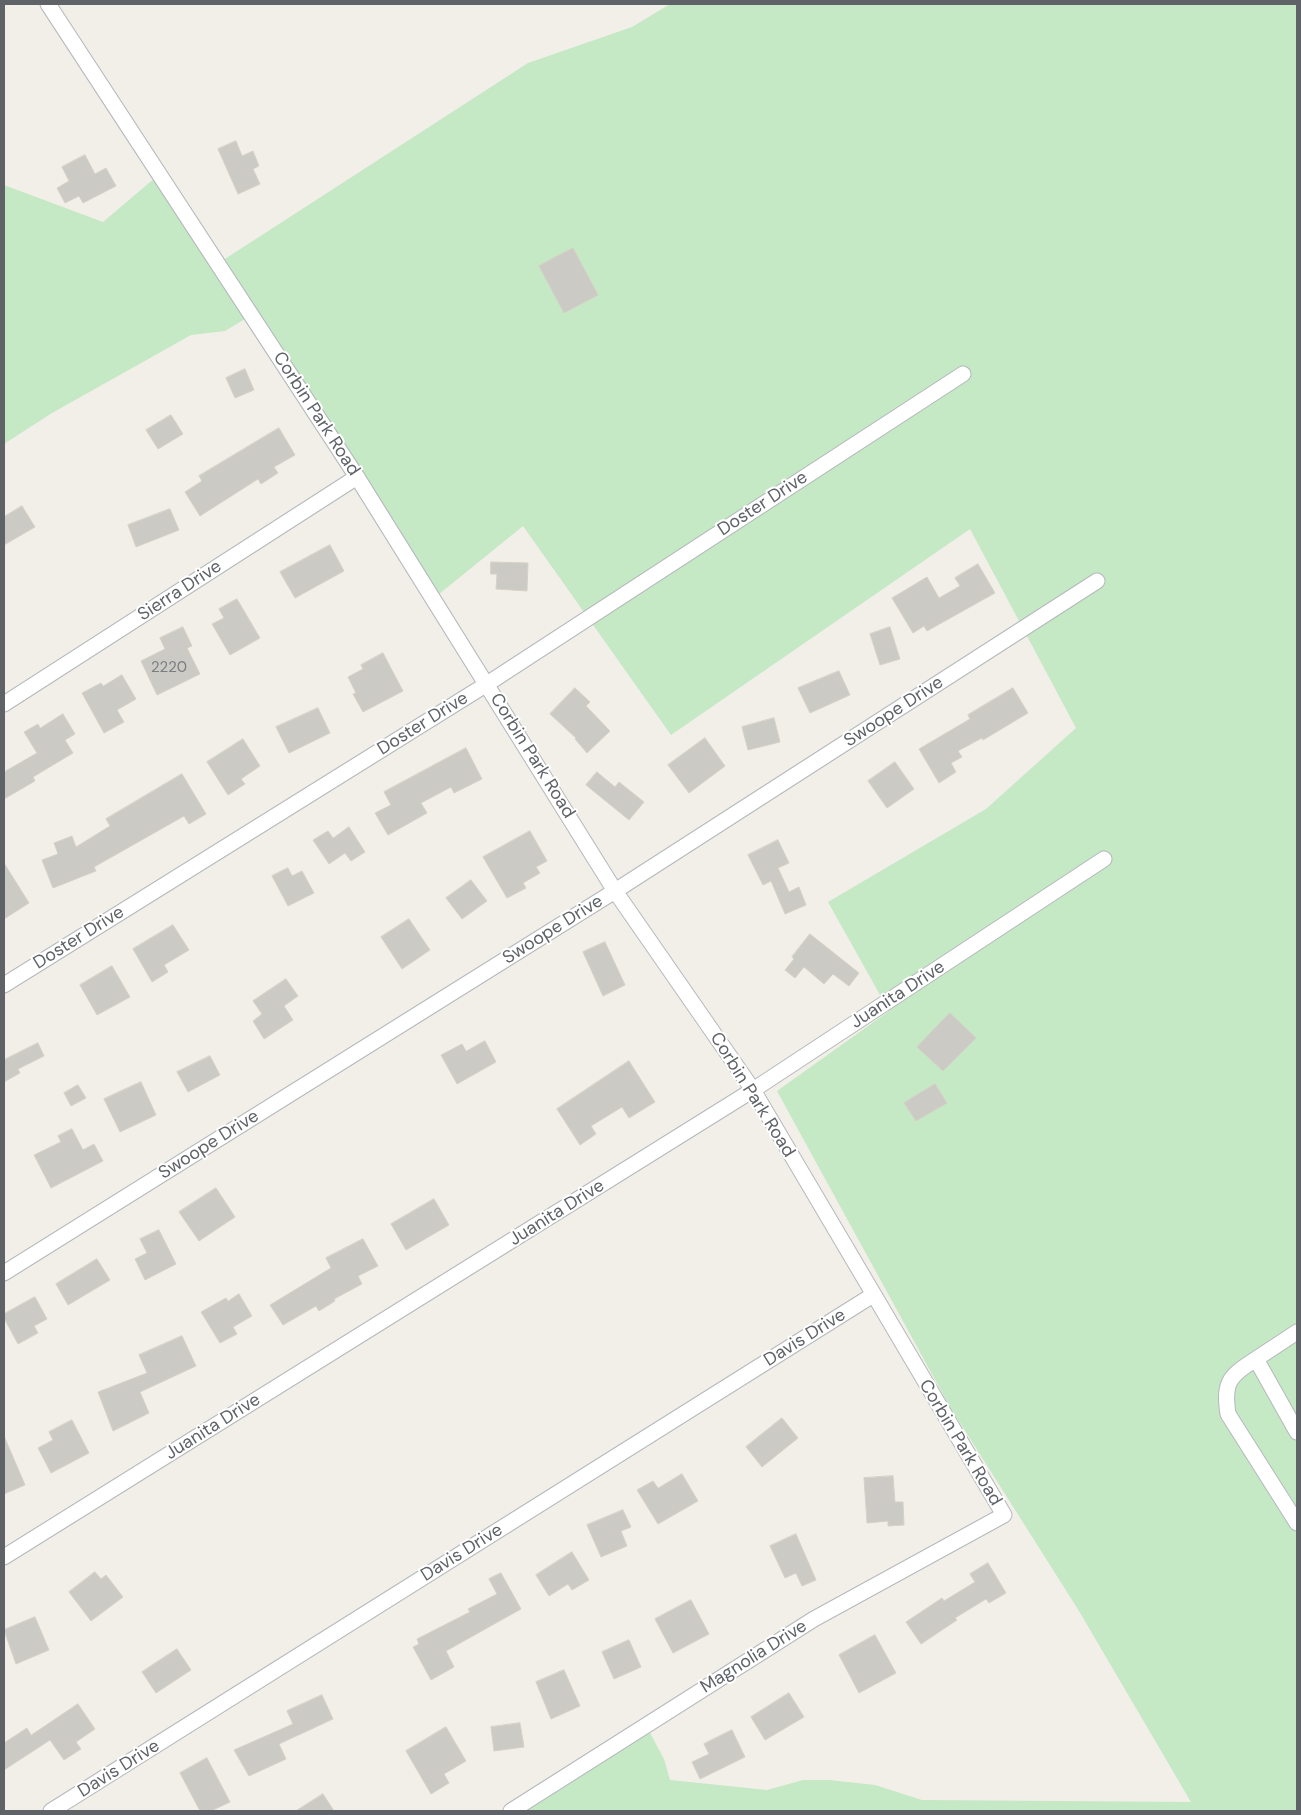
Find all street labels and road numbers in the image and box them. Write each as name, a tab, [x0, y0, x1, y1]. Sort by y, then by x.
street label: Corbin Park Road	[268, 348, 364, 480]
street label: Doster Drive	[714, 467, 812, 541]
street label: Sierra Drive	[134, 556, 226, 626]
street label: Swoope Drive	[840, 672, 948, 752]
street label: Doster Drive	[374, 688, 472, 760]
street label: Corbin Park Road	[485, 690, 579, 822]
street label: Swoope Drive	[499, 891, 607, 969]
street label: Doster Drive	[30, 902, 128, 974]
street label: Juanita Drive	[847, 957, 949, 1033]
street label: Corbin Park Road	[705, 1029, 799, 1161]
street label: Swoope Drive	[155, 1106, 263, 1184]
street label: Juanita Drive	[505, 1175, 609, 1251]
street label: Davis Drive	[760, 1304, 850, 1372]
street label: Corbin Park Road	[914, 1376, 1006, 1510]
street label: Juanita Drive	[161, 1389, 265, 1465]
street label: Davis Drive	[417, 1519, 507, 1587]
street label: Magnolia Drive	[697, 1616, 811, 1698]
street label: Davis Drive	[74, 1735, 164, 1803]

